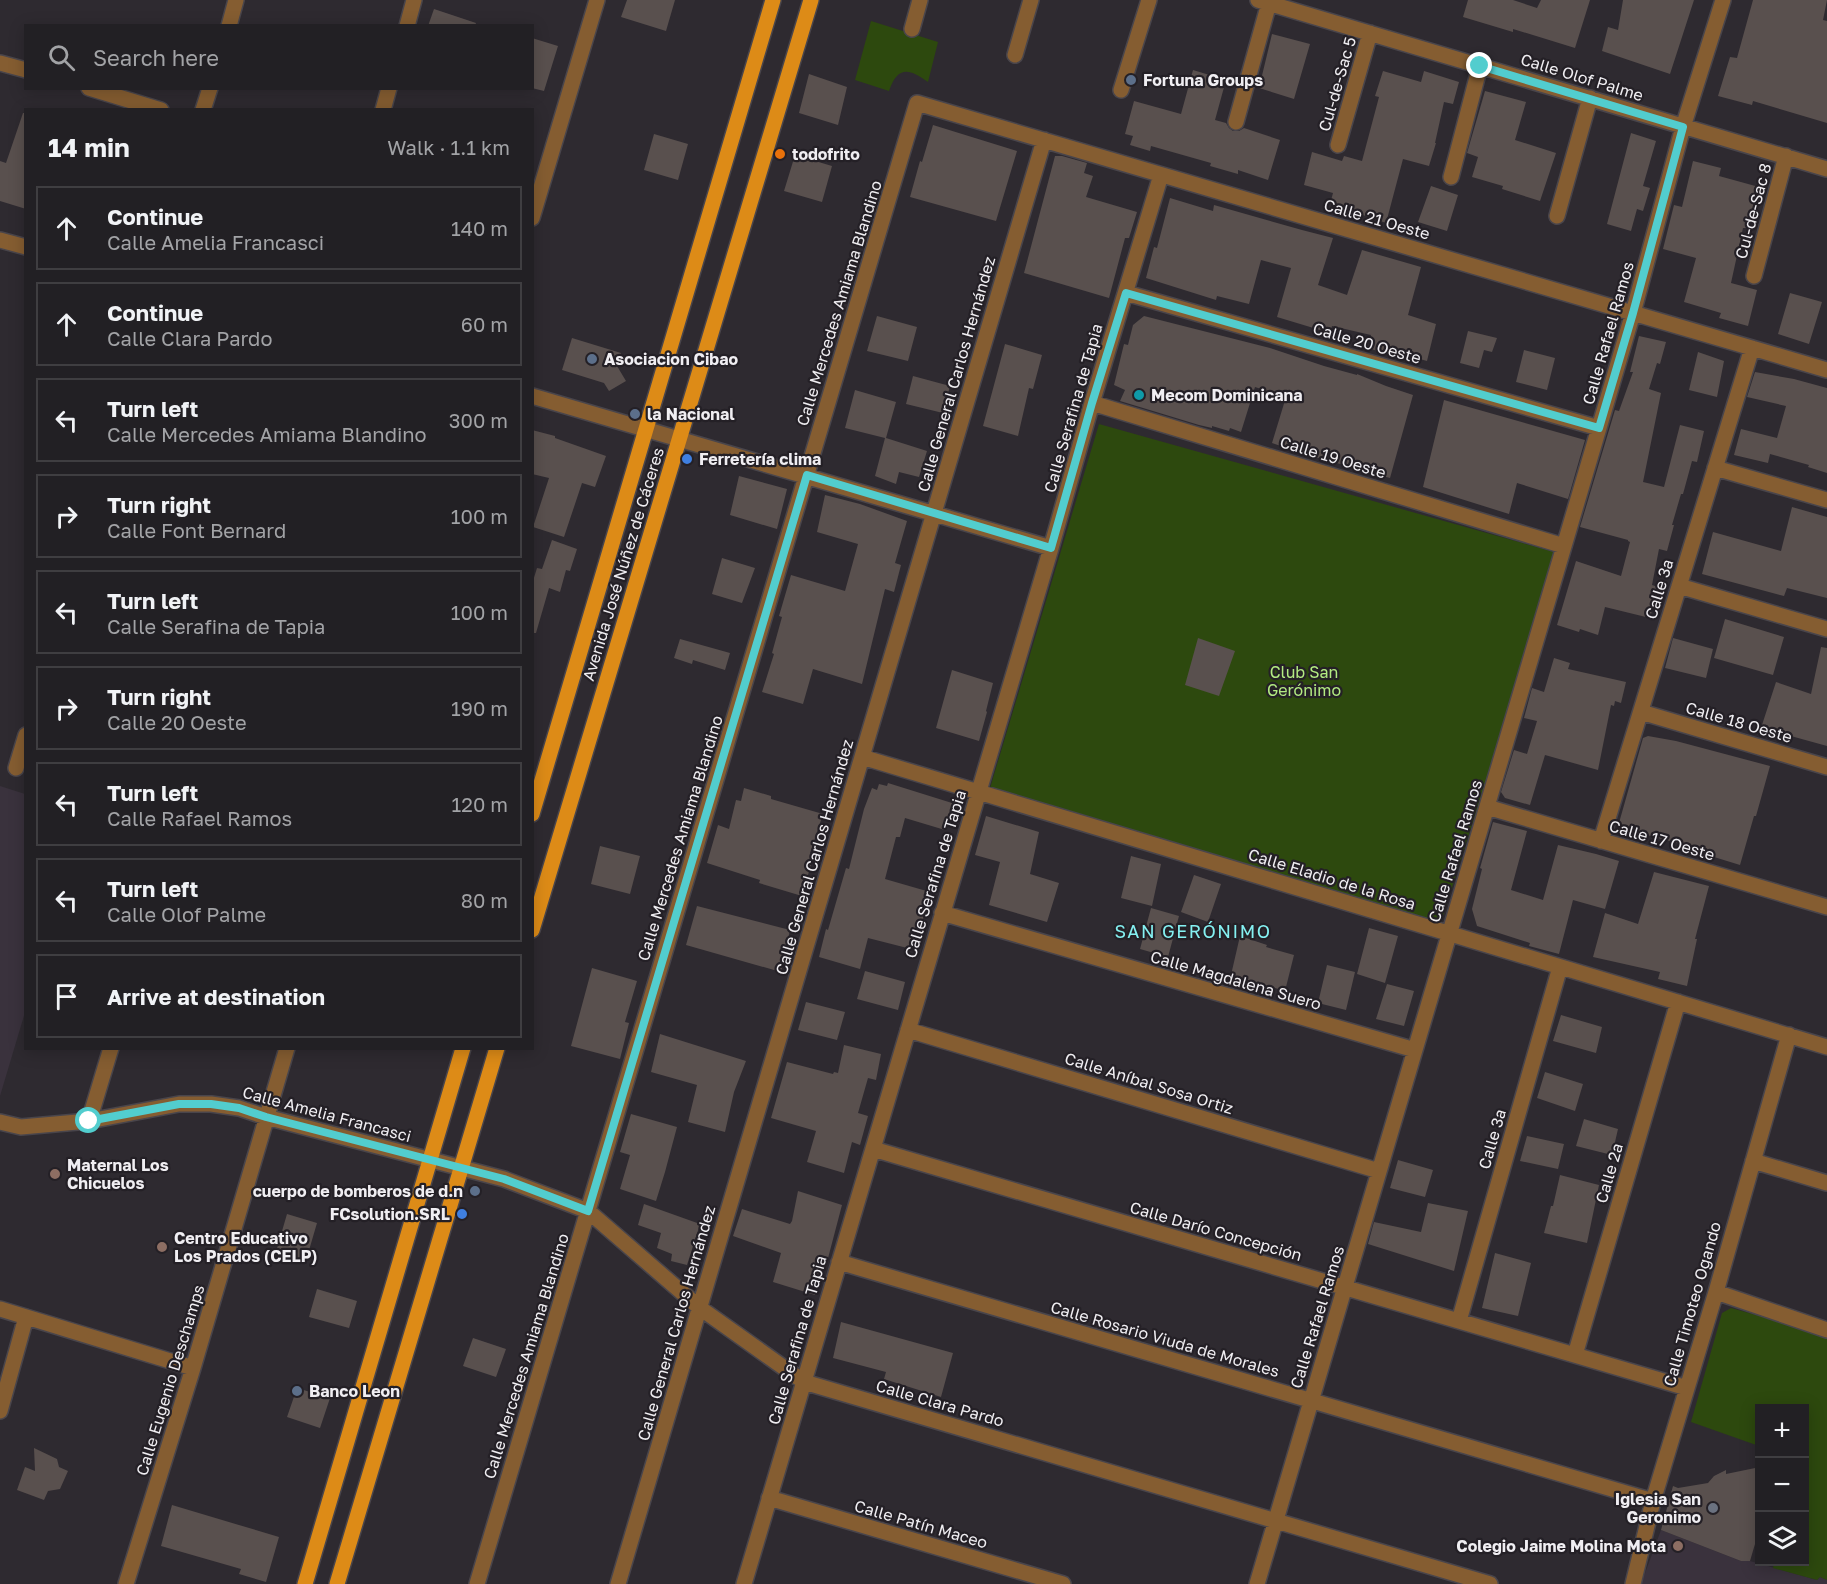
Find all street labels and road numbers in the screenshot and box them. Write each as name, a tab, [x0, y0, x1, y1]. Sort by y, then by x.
street label: Cul-de-Sac 5	[1314, 34, 1360, 134]
street label: Calle Olof Palme	[1518, 49, 1646, 105]
street label: Cul-de-Sac 8	[1731, 161, 1775, 261]
street label: Calle Mercedes Amiama Blandino	[792, 178, 886, 428]
street label: Calle 21 Oeste	[1322, 194, 1432, 244]
street label: Calle General Carlos Hernández	[913, 254, 999, 494]
street label: Calle Rafael Ramos	[1578, 259, 1638, 407]
street label: Calle 20 Oeste	[1311, 318, 1423, 368]
street label: Calle Serafina de Tapia	[1039, 321, 1107, 495]
street label: Calle 19 Oeste	[1277, 431, 1389, 483]
street label: Avenida José Núñez de Cáceres	[578, 445, 668, 683]
street label: Calle 3ª	[1640, 557, 1678, 621]
street label: Calle 18 Oeste	[1683, 697, 1795, 747]
street label: Calle Mercedes Amiama Blandino	[633, 713, 727, 963]
street label: Calle General Carlos Hernández	[771, 737, 857, 977]
street label: Calle Rafael Ramos	[1424, 777, 1486, 925]
street label: Calle Serafina de Tapia	[900, 788, 970, 960]
street label: Calle 17 Oeste	[1607, 815, 1717, 865]
street label: Calle Eladio de la Rosa	[1246, 844, 1418, 914]
street label: Calle Magdalena Suero	[1148, 946, 1324, 1014]
street label: Calle Aníbal Sosa Ortiz	[1062, 1048, 1236, 1118]
street label: Calle Amelia Francasci	[241, 1082, 413, 1146]
street label: Calle 3ª	[1474, 1107, 1510, 1171]
street label: Calle 2ª	[1591, 1141, 1627, 1205]
street label: Calle Darío Concepción	[1128, 1197, 1304, 1265]
street label: Calle General Carlos Hernández	[633, 1203, 719, 1443]
street label: Calle Timoteo Ogando	[1659, 1219, 1725, 1389]
street label: Calle Mercedes Amiama Blandino	[479, 1231, 573, 1481]
street label: Calle Rafael Ramos	[1286, 1243, 1348, 1391]
street label: Calle Serafina de Tapia	[763, 1253, 831, 1427]
street label: Calle Eugenio Deschamps	[131, 1282, 209, 1478]
street label: Calle Rosario Viuda de Morales	[1048, 1297, 1282, 1381]
street label: Calle Clara Pardo	[874, 1375, 1006, 1431]
street label: Calle Patín Maceo	[852, 1495, 990, 1553]

